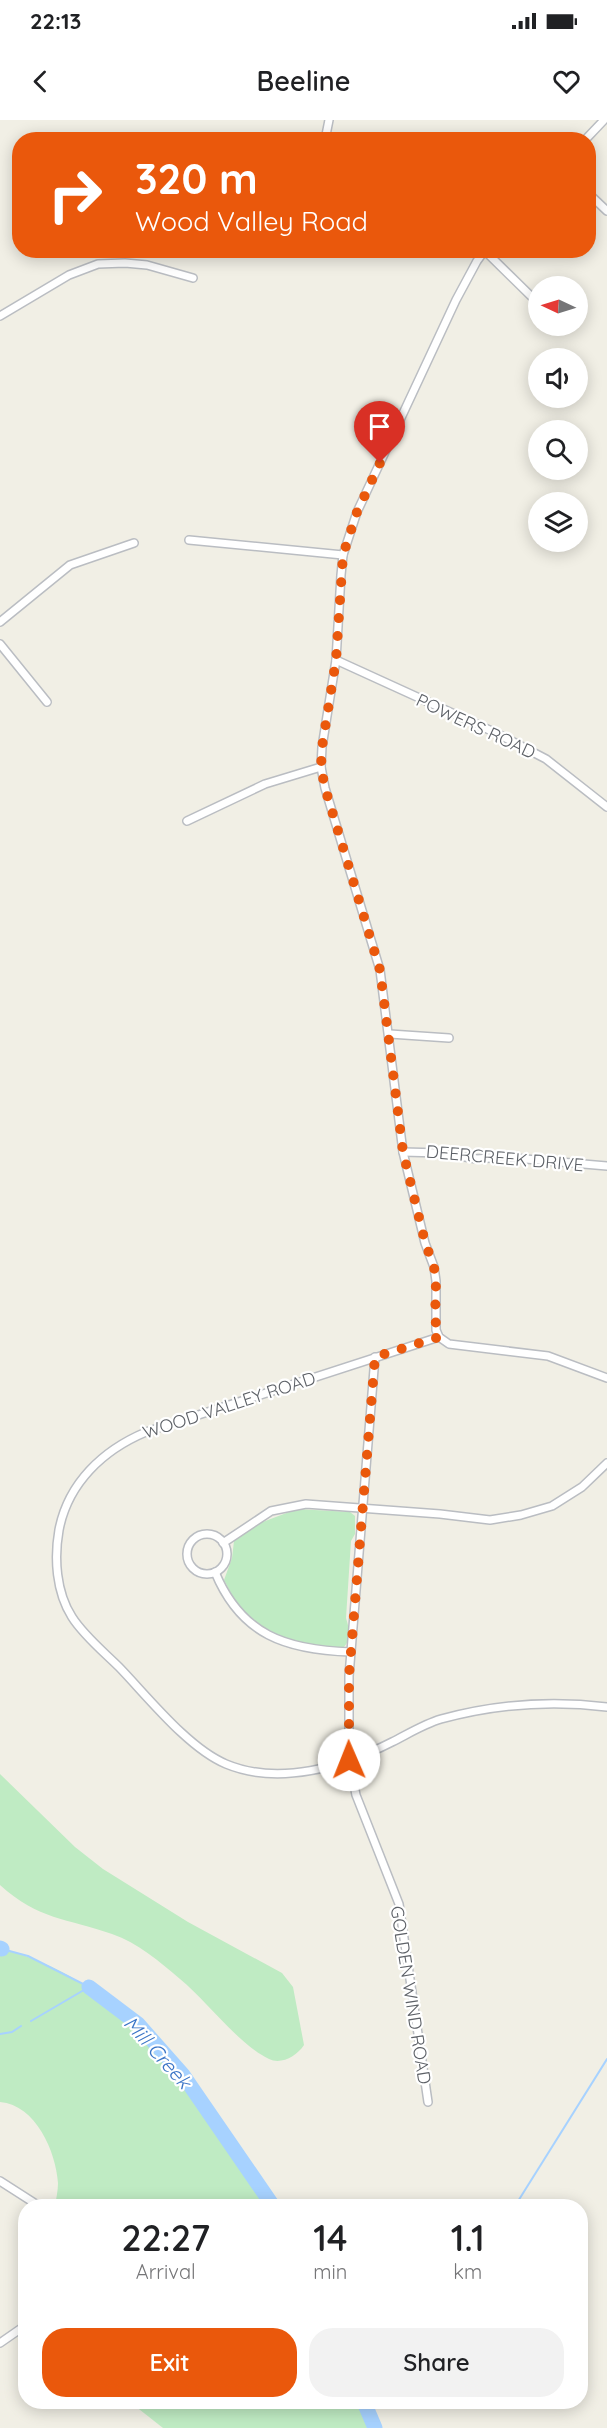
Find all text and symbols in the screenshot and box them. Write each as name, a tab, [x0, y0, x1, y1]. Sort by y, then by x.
text: 22:13	[30, 7, 81, 35]
text: Beeline	[257, 64, 350, 98]
icon: back	[24, 65, 57, 98]
icon: heart	[550, 65, 583, 98]
text: 320 m	[135, 152, 258, 205]
icon: right	[36, 156, 114, 234]
text: Wood Valley Road	[135, 204, 368, 238]
north arrow	[528, 276, 588, 336]
map controls	[528, 276, 588, 552]
button: sound	[528, 348, 588, 408]
pin	[354, 401, 405, 463]
icon: arrive	[363, 410, 396, 443]
button: search	[528, 420, 588, 480]
button: layers	[528, 492, 588, 552]
street label: POWERS ROAD	[413, 688, 540, 764]
street label: DEERCREEK DRIVE	[425, 1140, 585, 1176]
street label: WOOD VALLEY ROAD	[140, 1366, 318, 1444]
position arrow	[317, 1728, 381, 1792]
street label: GOLDEN WIND ROAD	[386, 1904, 436, 2086]
water label: Mill Creek	[119, 2011, 199, 2095]
text: 22:27	[121, 2215, 210, 2260]
text: 14	[313, 2215, 347, 2260]
text: 1.1	[451, 2215, 485, 2260]
text: Arrival	[136, 2259, 196, 2284]
text: min	[313, 2259, 347, 2284]
text: km	[453, 2259, 482, 2284]
button: Exit	[42, 2328, 297, 2397]
button: Share	[309, 2328, 564, 2397]

